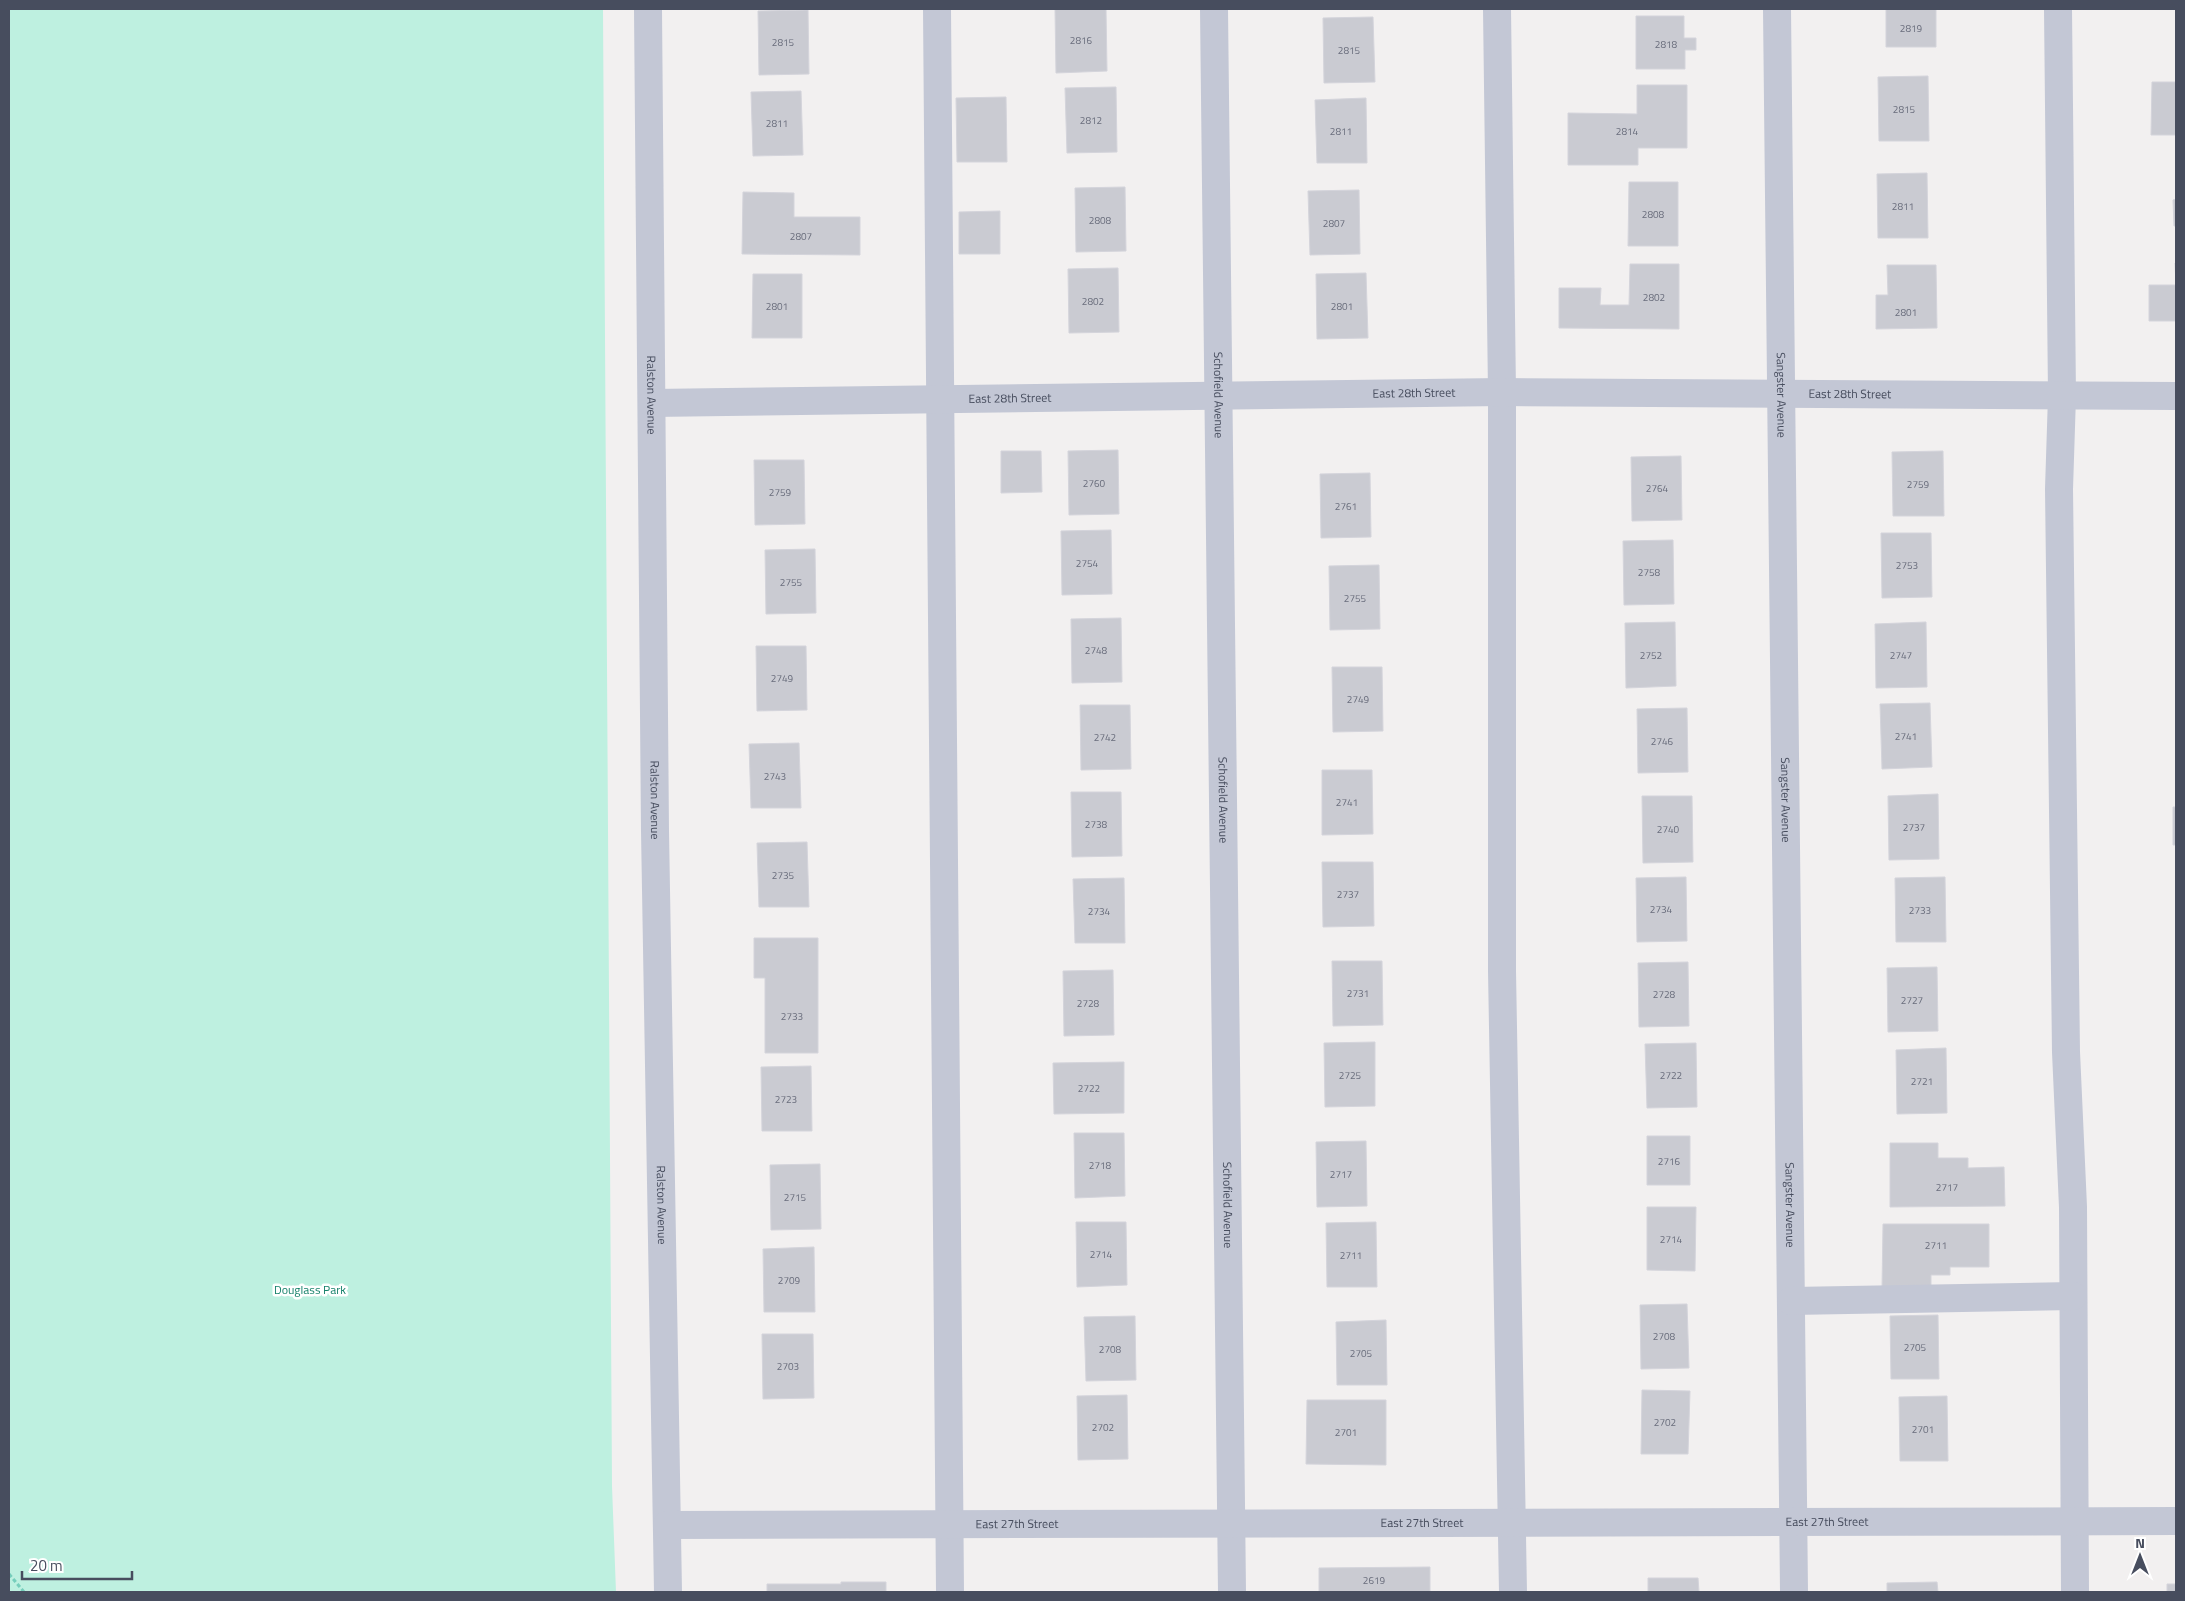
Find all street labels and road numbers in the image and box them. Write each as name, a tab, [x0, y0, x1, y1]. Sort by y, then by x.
street label: Schofield Avenue	[1209, 352, 1229, 438]
street label: Sangster Avenue	[1772, 352, 1792, 438]
street label: Ralston Avenue	[642, 355, 662, 435]
street label: East 28th Street	[1372, 383, 1456, 403]
street label: East 28th Street	[1808, 384, 1892, 403]
street label: East 28th Street	[968, 388, 1052, 408]
street label: Schofield Avenue	[1214, 757, 1233, 843]
street label: Sangster Avenue	[1776, 757, 1796, 843]
street label: Ralston Avenue	[645, 760, 665, 840]
street label: Schofield Avenue	[1218, 1162, 1238, 1248]
street label: Sangster Avenue	[1780, 1162, 1800, 1248]
street label: Ralston Avenue	[652, 1165, 672, 1245]
street label: East 27th Street	[1786, 1512, 1869, 1531]
street label: East 27th Street	[1381, 1513, 1464, 1532]
street label: East 27th Street	[976, 1514, 1059, 1533]

